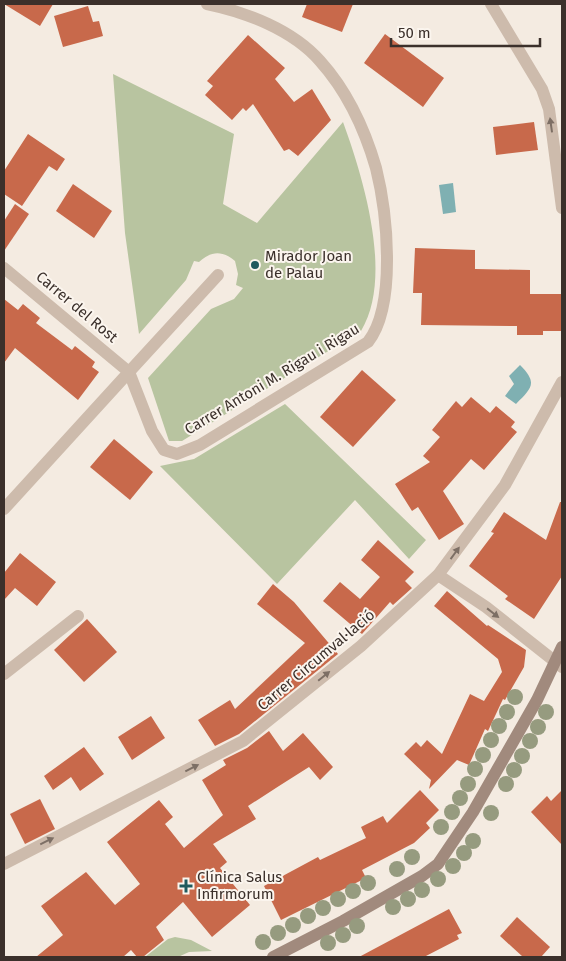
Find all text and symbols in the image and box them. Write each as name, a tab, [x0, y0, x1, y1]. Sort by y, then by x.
scale bar	[391, 15, 540, 47]
text: 50 m	[398, 24, 431, 42]
one-way arrow	[547, 117, 555, 133]
place label: Mirador Joan de Palau	[265, 247, 352, 282]
marker: Mirador Joan de Palau	[249, 259, 261, 271]
street label: Carrer del Rost	[33, 268, 122, 347]
street label: Carrer Antoni M. Rigau i Rigau	[181, 320, 363, 438]
one-way arrow	[450, 546, 460, 560]
street label: Carrer Circumval·lació	[254, 606, 378, 714]
one-way arrow	[486, 607, 499, 618]
one-way arrow	[318, 670, 331, 681]
one-way arrow	[184, 764, 199, 772]
one-way arrow	[40, 837, 54, 845]
place label: Clínica Salus Infirmorum	[197, 868, 282, 903]
marker: Clínica Salus Infirmorum	[179, 879, 193, 893]

